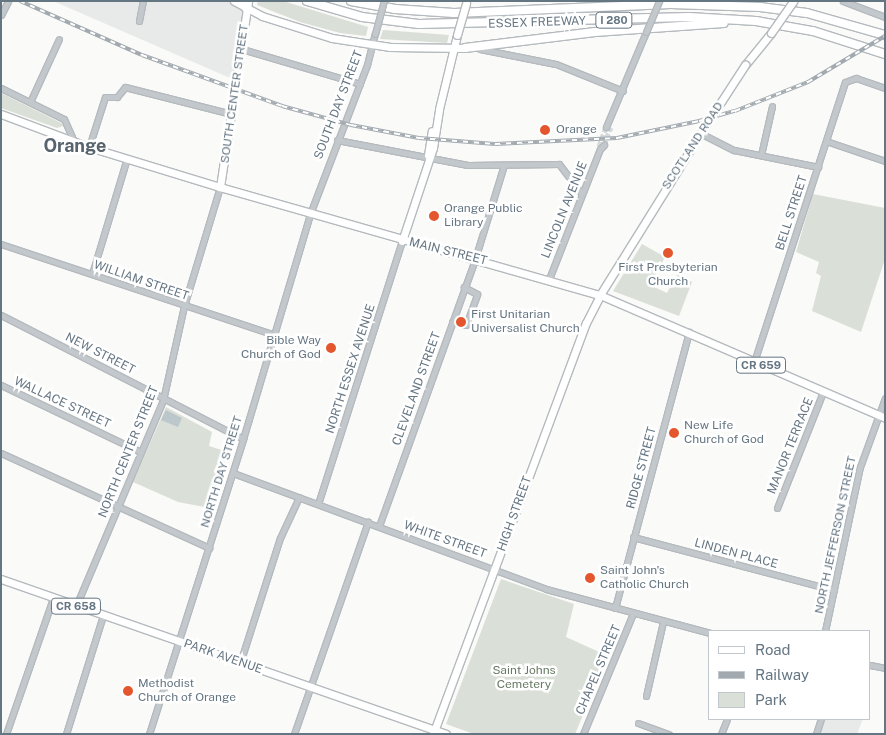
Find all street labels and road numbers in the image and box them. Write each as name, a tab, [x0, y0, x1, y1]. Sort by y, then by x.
road number: I 280	[595, 12, 633, 28]
street label: ESSEX FREEWAY	[488, 14, 586, 32]
street label: SOUTH CENTER STREET	[218, 24, 252, 164]
street label: SOUTH DAY STREET	[312, 49, 366, 161]
street label: SCOTLAND ROAD	[659, 100, 727, 192]
street label: LINCOLN AVENUE	[539, 160, 591, 260]
street label: BELL STREET	[773, 174, 811, 252]
street label: MAIN STREET	[408, 235, 488, 269]
street label: WILLIAM STREET	[92, 258, 190, 304]
street label: NORTH ESSEX AVENUE	[323, 303, 379, 435]
street label: NEW STREET	[63, 330, 137, 378]
street label: CLEVELAND STREET	[390, 330, 444, 448]
road number: CR 659	[736, 356, 786, 374]
street label: WALLACE STREET	[11, 374, 113, 432]
street label: NORTH CENTER STREET	[96, 384, 162, 520]
street label: MANOR TERRACE	[765, 396, 817, 496]
street label: NORTH DAY STREET	[198, 414, 246, 530]
street label: RIDGE STREET	[624, 425, 660, 511]
street label: NORTH JEFFERSON STREET	[812, 455, 860, 615]
street label: HIGH STREET	[495, 474, 535, 554]
street label: WHITE STREET	[402, 518, 488, 562]
street label: LINDEN PLACE	[693, 536, 779, 572]
road number: CR 658	[50, 598, 102, 614]
street label: CHAPEL STREET	[574, 623, 624, 717]
street label: PARK AVENUE	[182, 637, 264, 677]

